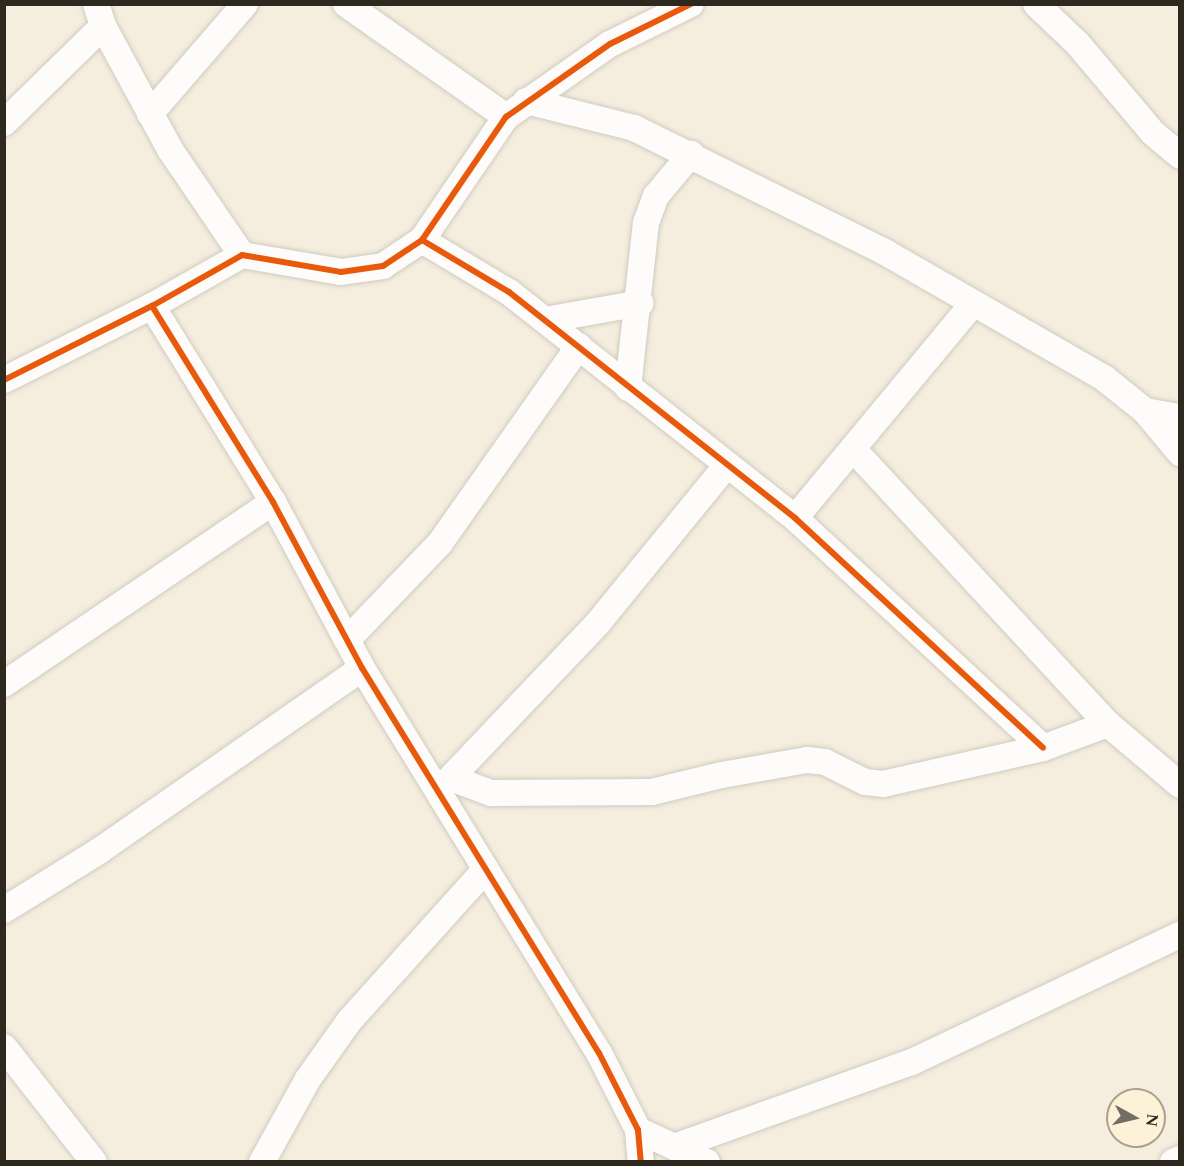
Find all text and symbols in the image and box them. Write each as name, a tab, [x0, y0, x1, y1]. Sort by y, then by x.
north arrow	[1106, 1088, 1166, 1148]
text: N	[1139, 1112, 1165, 1128]

